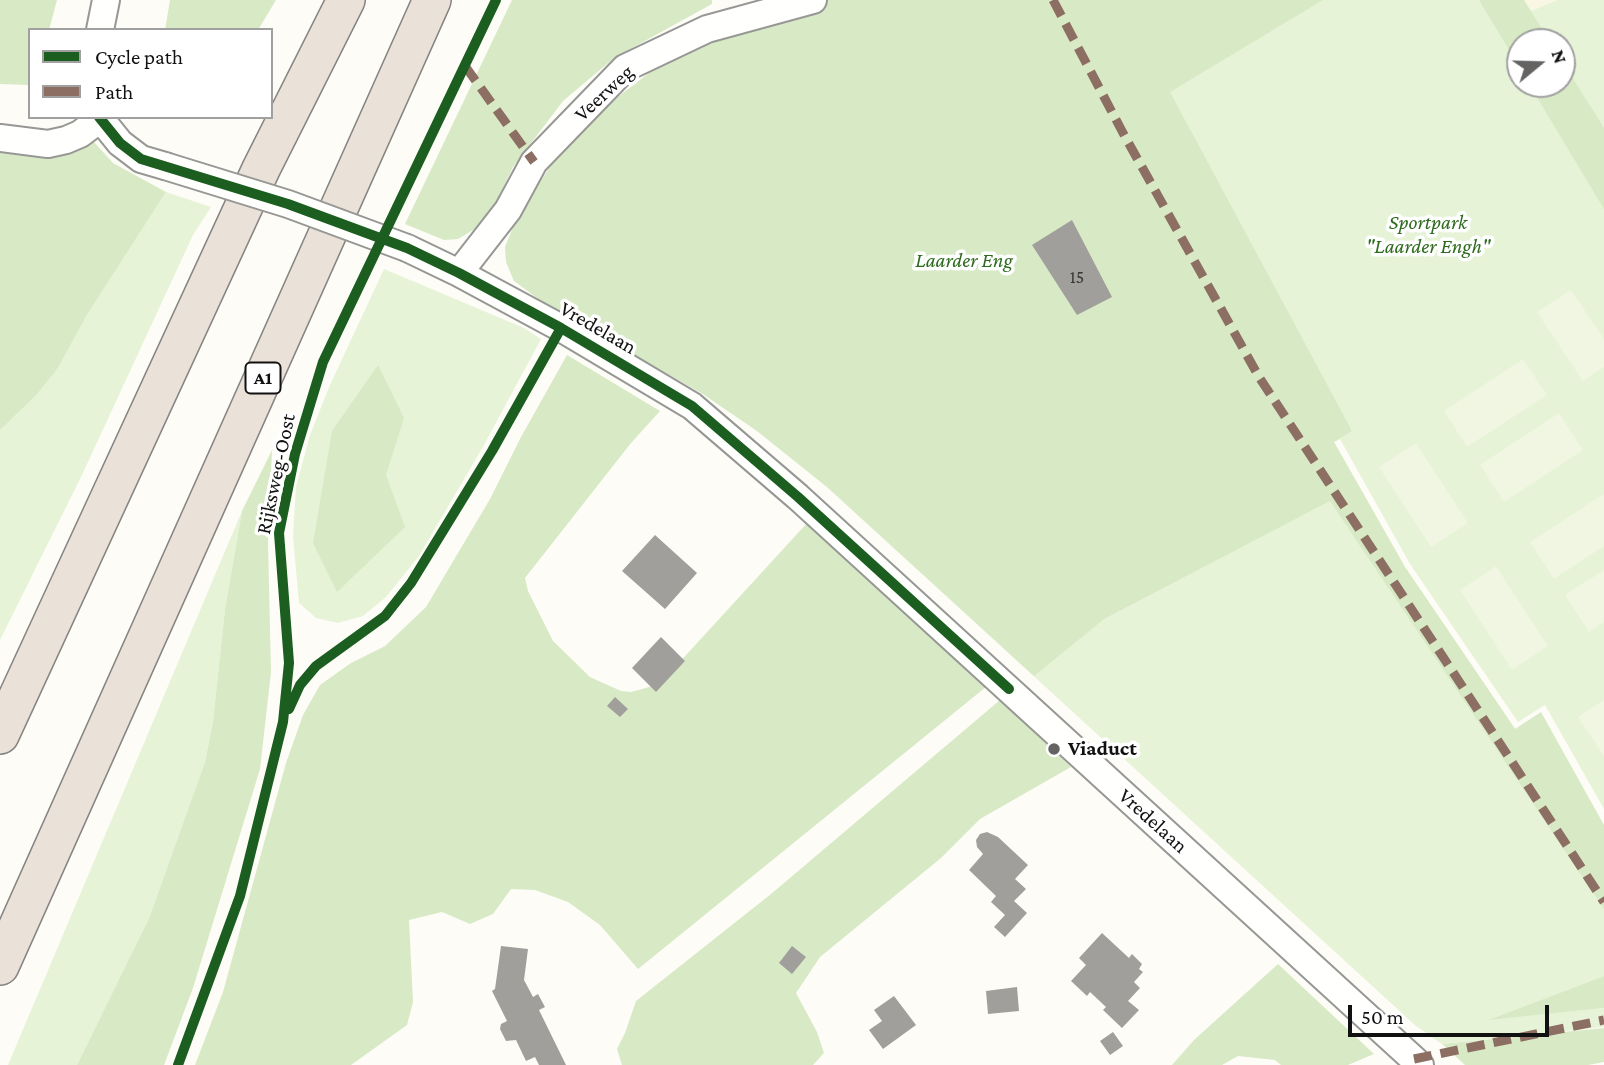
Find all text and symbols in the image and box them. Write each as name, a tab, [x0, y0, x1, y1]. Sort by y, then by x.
legend	[28, 28, 273, 119]
north arrow	[1506, 28, 1576, 98]
text: Cycle path	[95, 45, 183, 69]
text: N	[1547, 47, 1571, 66]
street label: Veerweg	[569, 59, 639, 127]
text: Path	[95, 80, 133, 104]
park label: Sportpark "Laarder Engh"	[1366, 210, 1490, 260]
park label: Laarder Eng	[915, 248, 1013, 274]
house number: 15	[1070, 266, 1084, 288]
street label: Vredelaan	[555, 296, 641, 360]
road number: A1	[246, 362, 280, 394]
street label: Rijksweg-Oost	[251, 412, 301, 536]
place label: Viaduct	[1068, 736, 1137, 762]
marker: Viaduct	[1046, 741, 1062, 757]
street label: Vredelaan	[1113, 783, 1193, 859]
scale bar	[1352, 992, 1553, 1036]
text: 50 m	[1361, 1005, 1404, 1029]

